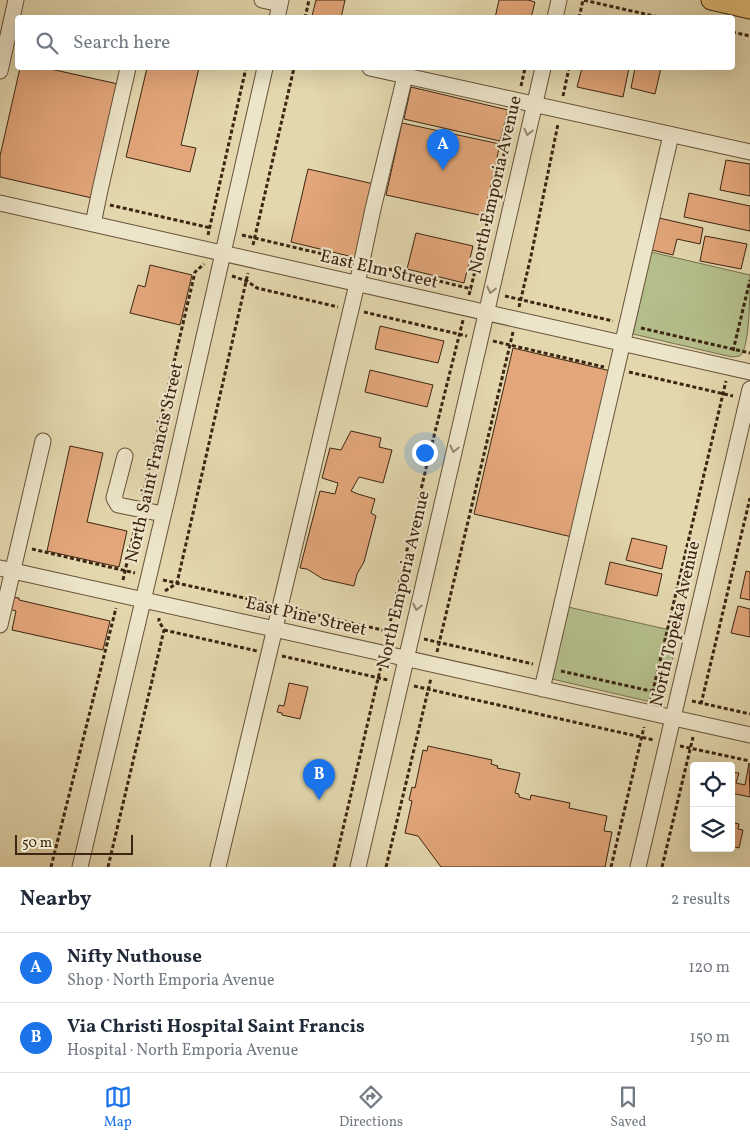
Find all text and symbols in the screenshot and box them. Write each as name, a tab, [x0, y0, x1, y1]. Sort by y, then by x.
search box	[15, 15, 735, 70]
icon: search	[33, 29, 61, 57]
text: Search here	[73, 30, 170, 56]
street label: North Emporia Avenue	[463, 93, 529, 277]
one-way arrow	[523, 128, 534, 136]
pin: A	[427, 129, 459, 170]
street label: East Elm Street	[318, 244, 440, 296]
one-way arrow	[486, 286, 497, 295]
street label: North Saint Francis Street	[120, 360, 190, 566]
your location	[412, 440, 438, 466]
one-way arrow	[449, 444, 460, 453]
street label: North Emporia Avenue	[371, 488, 437, 672]
street label: North Topeka Avenue	[645, 539, 707, 709]
street label: East Pine Street	[243, 591, 369, 643]
one-way arrow	[412, 602, 423, 611]
pin: B	[303, 759, 335, 800]
map controls	[690, 762, 735, 852]
button: locate	[690, 762, 735, 807]
button: layers	[690, 807, 735, 852]
scale bar	[15, 832, 132, 855]
text: 50 m	[22, 834, 52, 853]
text: Nearby	[20, 885, 91, 914]
text: 2 results	[671, 889, 730, 911]
text: Nifty Nuthouse	[67, 944, 202, 970]
text: A	[30, 957, 42, 979]
text: 120 m	[688, 957, 730, 979]
text: Shop · North Emporia Avenue	[67, 970, 275, 992]
text: Via Christi Hospital Saint Francis	[67, 1014, 365, 1040]
text: B	[31, 1027, 41, 1049]
text: 150 m	[689, 1027, 730, 1049]
text: Hospital · North Emporia Avenue	[67, 1040, 298, 1062]
tab: Map	[104, 1083, 132, 1132]
tab: Directions	[339, 1083, 403, 1132]
tab: Saved	[610, 1083, 646, 1132]

